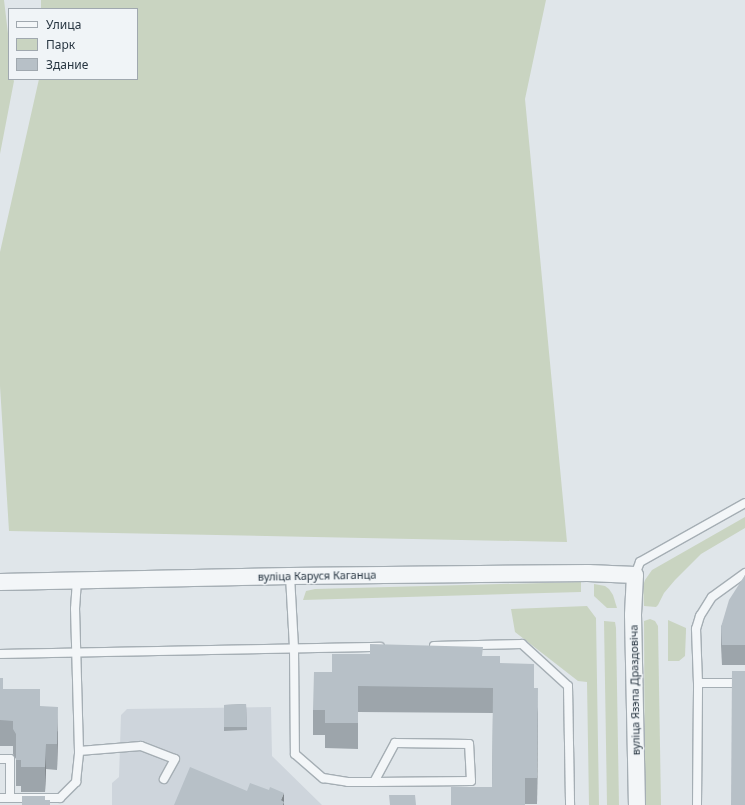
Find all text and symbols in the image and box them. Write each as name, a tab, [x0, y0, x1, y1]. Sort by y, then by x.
legend	[8, 8, 138, 80]
text: Улица	[46, 16, 81, 33]
text: Парк	[46, 36, 75, 53]
text: Здание	[46, 56, 88, 73]
street label: вуліца Каруся Каганца	[258, 568, 376, 584]
street label: вуліца Язэпа Драздовіча	[627, 625, 643, 755]

